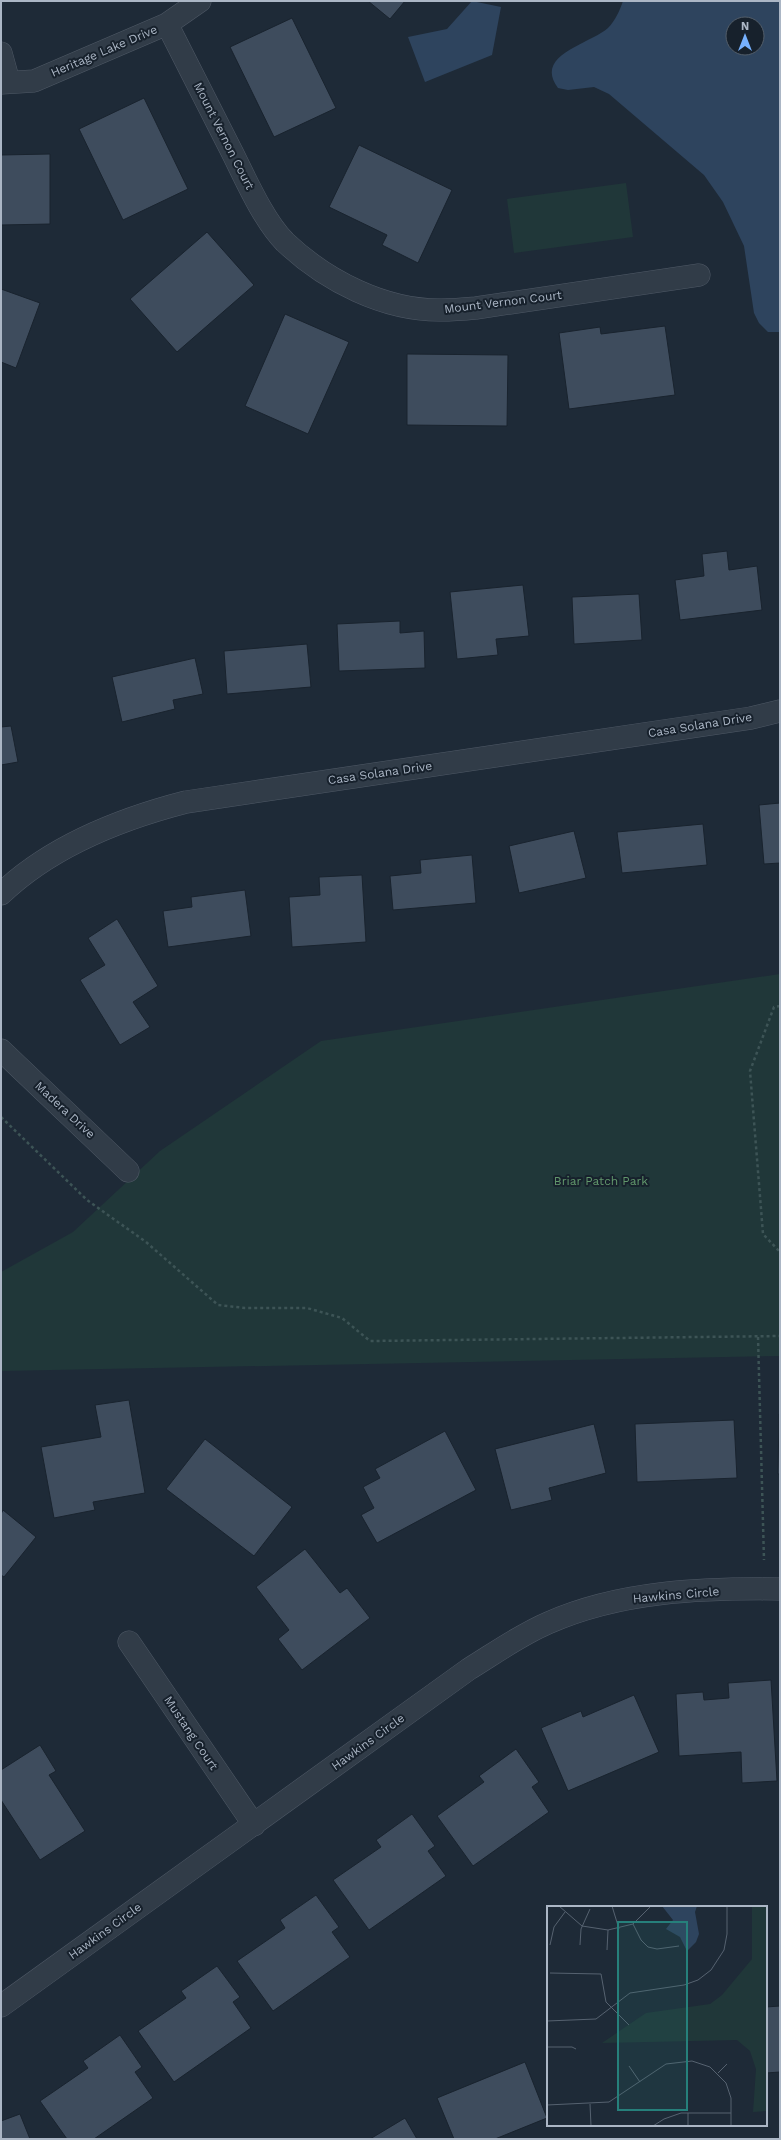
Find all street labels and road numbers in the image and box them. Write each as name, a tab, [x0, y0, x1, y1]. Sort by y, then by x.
street label: Heritage Lake Drive	[49, 22, 159, 80]
street label: Mount Vernon Court	[191, 80, 257, 192]
street label: Mount Vernon Court	[443, 288, 563, 316]
street label: Casa Solana Drive	[647, 710, 753, 740]
street label: Casa Solana Drive	[327, 759, 433, 787]
street label: Madera Drive	[32, 1079, 98, 1141]
street label: Hawkins Circle	[632, 1584, 720, 1606]
street label: Mustang Court	[161, 1693, 221, 1773]
street label: Hawkins Circle	[329, 1711, 407, 1773]
street label: Hawkins Circle	[66, 1900, 144, 1962]

